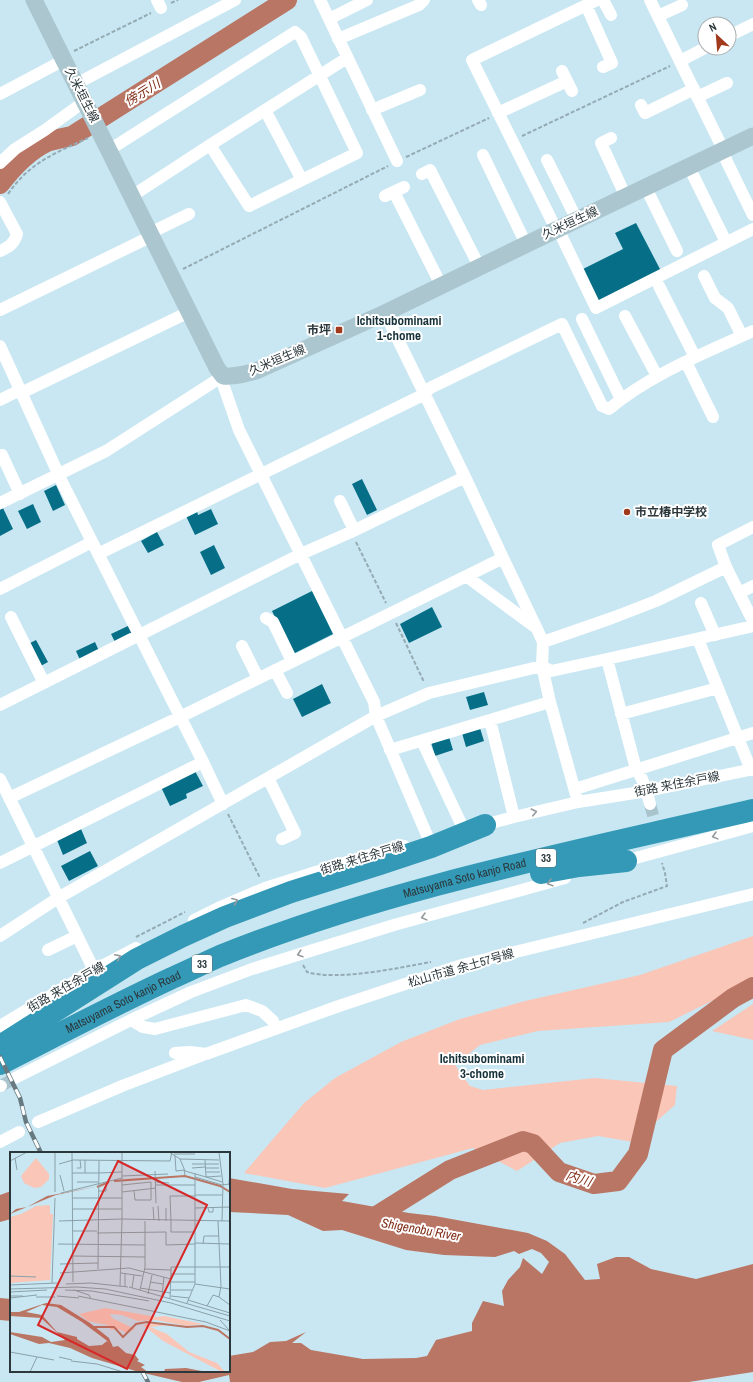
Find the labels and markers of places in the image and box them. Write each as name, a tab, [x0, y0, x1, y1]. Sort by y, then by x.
place label: 市坪	[307, 322, 331, 338]
marker: 市坪	[334, 325, 344, 335]
place label: 市立椿中学校	[635, 504, 707, 520]
marker: 市立椿中学校	[622, 507, 632, 517]

